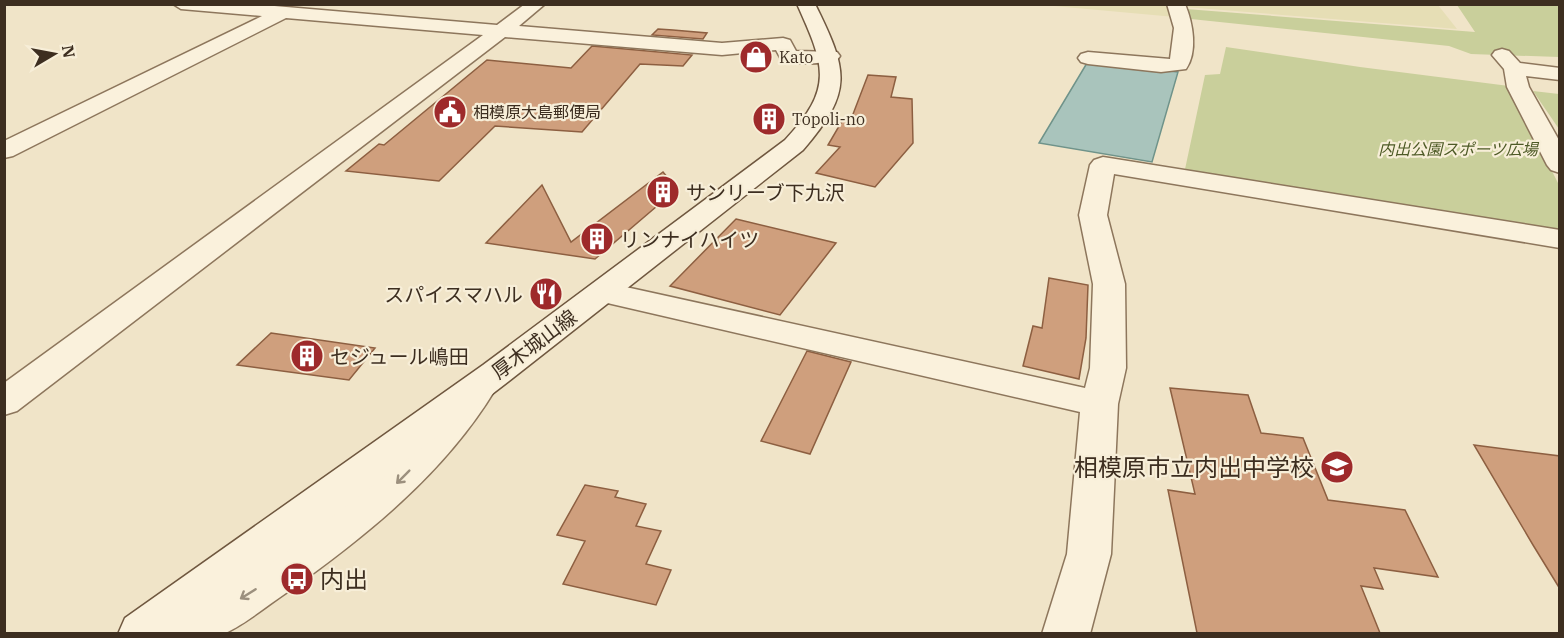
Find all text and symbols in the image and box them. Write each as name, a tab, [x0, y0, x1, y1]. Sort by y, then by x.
north arrow	[24, 24, 84, 84]
shop icon: Kato	[738, 39, 774, 75]
text: N	[58, 43, 80, 59]
place label: Kato	[779, 47, 813, 67]
public building icon: 相模原大島郵便局	[432, 94, 468, 130]
building icon: Topoli-no	[751, 101, 787, 137]
place label: 相模原大島郵便局	[473, 102, 601, 122]
place label: Topoli-no	[792, 109, 865, 129]
park label: 内出公園スポーツ広場	[1378, 139, 1540, 159]
building icon: サンリーブ下九沢	[645, 174, 681, 210]
place label: サンリーブ下九沢	[686, 179, 845, 206]
building icon: リンナイハイツ	[579, 221, 615, 257]
place label: リンナイハイツ	[620, 226, 759, 253]
restaurant icon: スパイスマハル	[528, 276, 564, 312]
place label: スパイスマハル	[384, 281, 523, 308]
street label: 厚木城山線	[486, 303, 582, 385]
building icon: セジュール嶋田	[289, 338, 325, 374]
place label: セジュール嶋田	[330, 343, 469, 370]
school or university icon: 相模原市立内出中学校	[1319, 449, 1355, 485]
place label: 相模原市立内出中学校	[1074, 451, 1314, 483]
one-way arrow	[396, 470, 411, 484]
bus stop icon: 内出	[279, 561, 315, 597]
place label: 内出	[320, 563, 368, 595]
one-way arrow	[240, 588, 257, 600]

